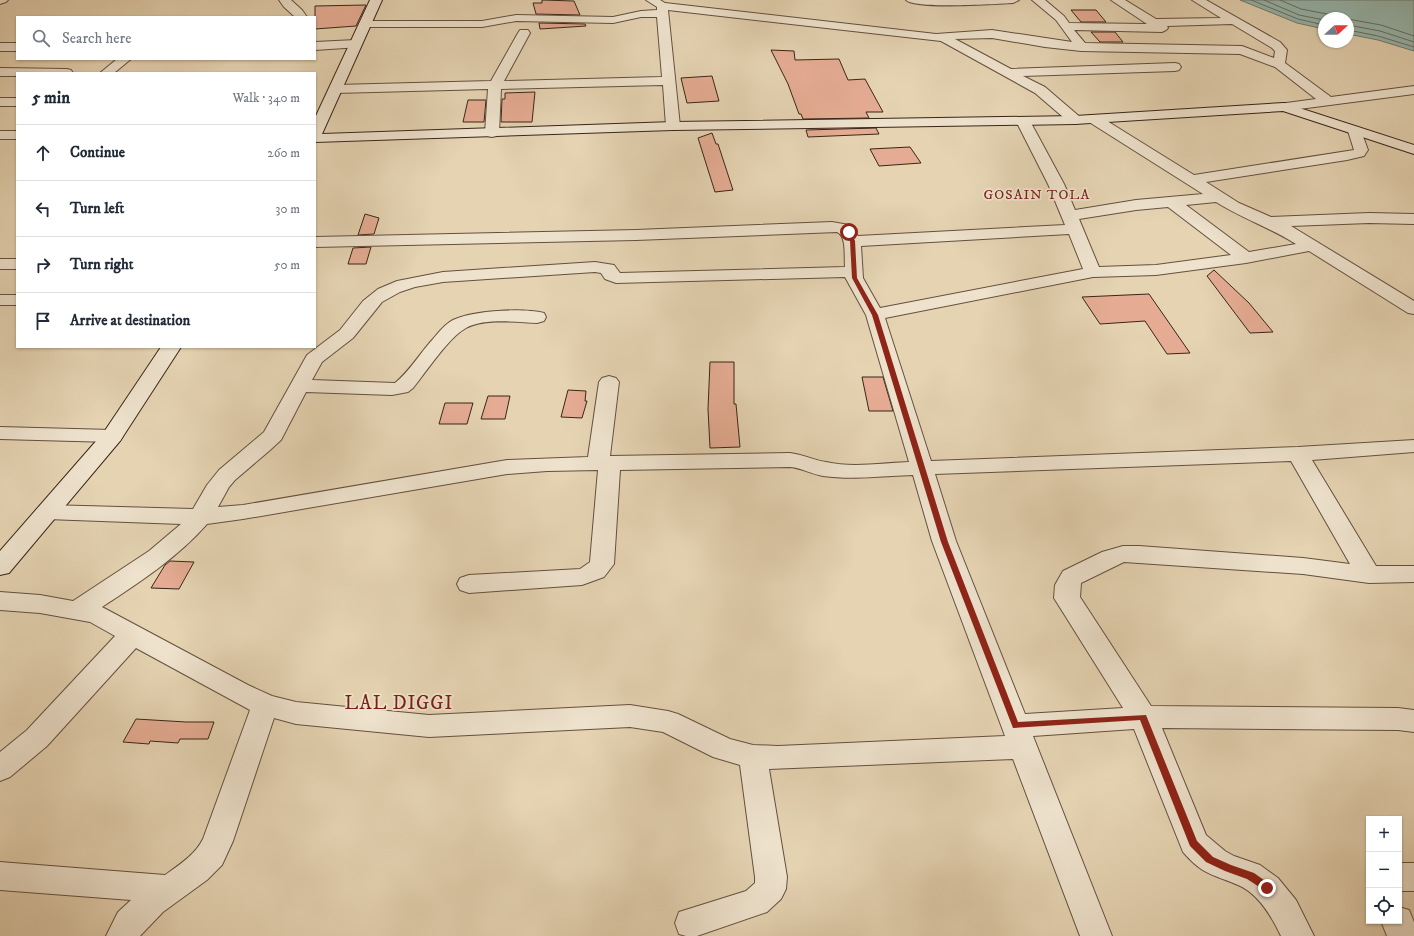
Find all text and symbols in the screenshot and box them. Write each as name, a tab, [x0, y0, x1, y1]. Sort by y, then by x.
north arrow	[1318, 12, 1354, 48]
search box	[16, 16, 316, 60]
icon: search	[30, 27, 52, 49]
text: Search here	[62, 29, 131, 48]
text: 5 min	[32, 87, 70, 109]
text: Walk · 340 m	[232, 90, 300, 106]
icon: ahead	[32, 142, 54, 164]
text: Continue	[70, 143, 125, 162]
text: 260 m	[267, 145, 300, 161]
district label: GOSAIN TOLA	[984, 186, 1090, 204]
icon: left	[32, 198, 54, 220]
text: Turn left	[70, 199, 124, 218]
text: 30 m	[276, 201, 300, 217]
route start	[840, 223, 858, 241]
icon: right	[32, 254, 54, 276]
text: Turn right	[70, 255, 133, 274]
text: 50 m	[274, 257, 300, 273]
icon: arrive	[32, 310, 54, 332]
text: Arrive at destination	[70, 311, 190, 330]
district label: LAL DIGGI	[345, 692, 453, 715]
map controls	[1366, 816, 1402, 924]
button: +	[1366, 816, 1402, 852]
button: −	[1366, 852, 1402, 888]
route end	[1258, 879, 1276, 897]
button: locate	[1366, 888, 1402, 924]

